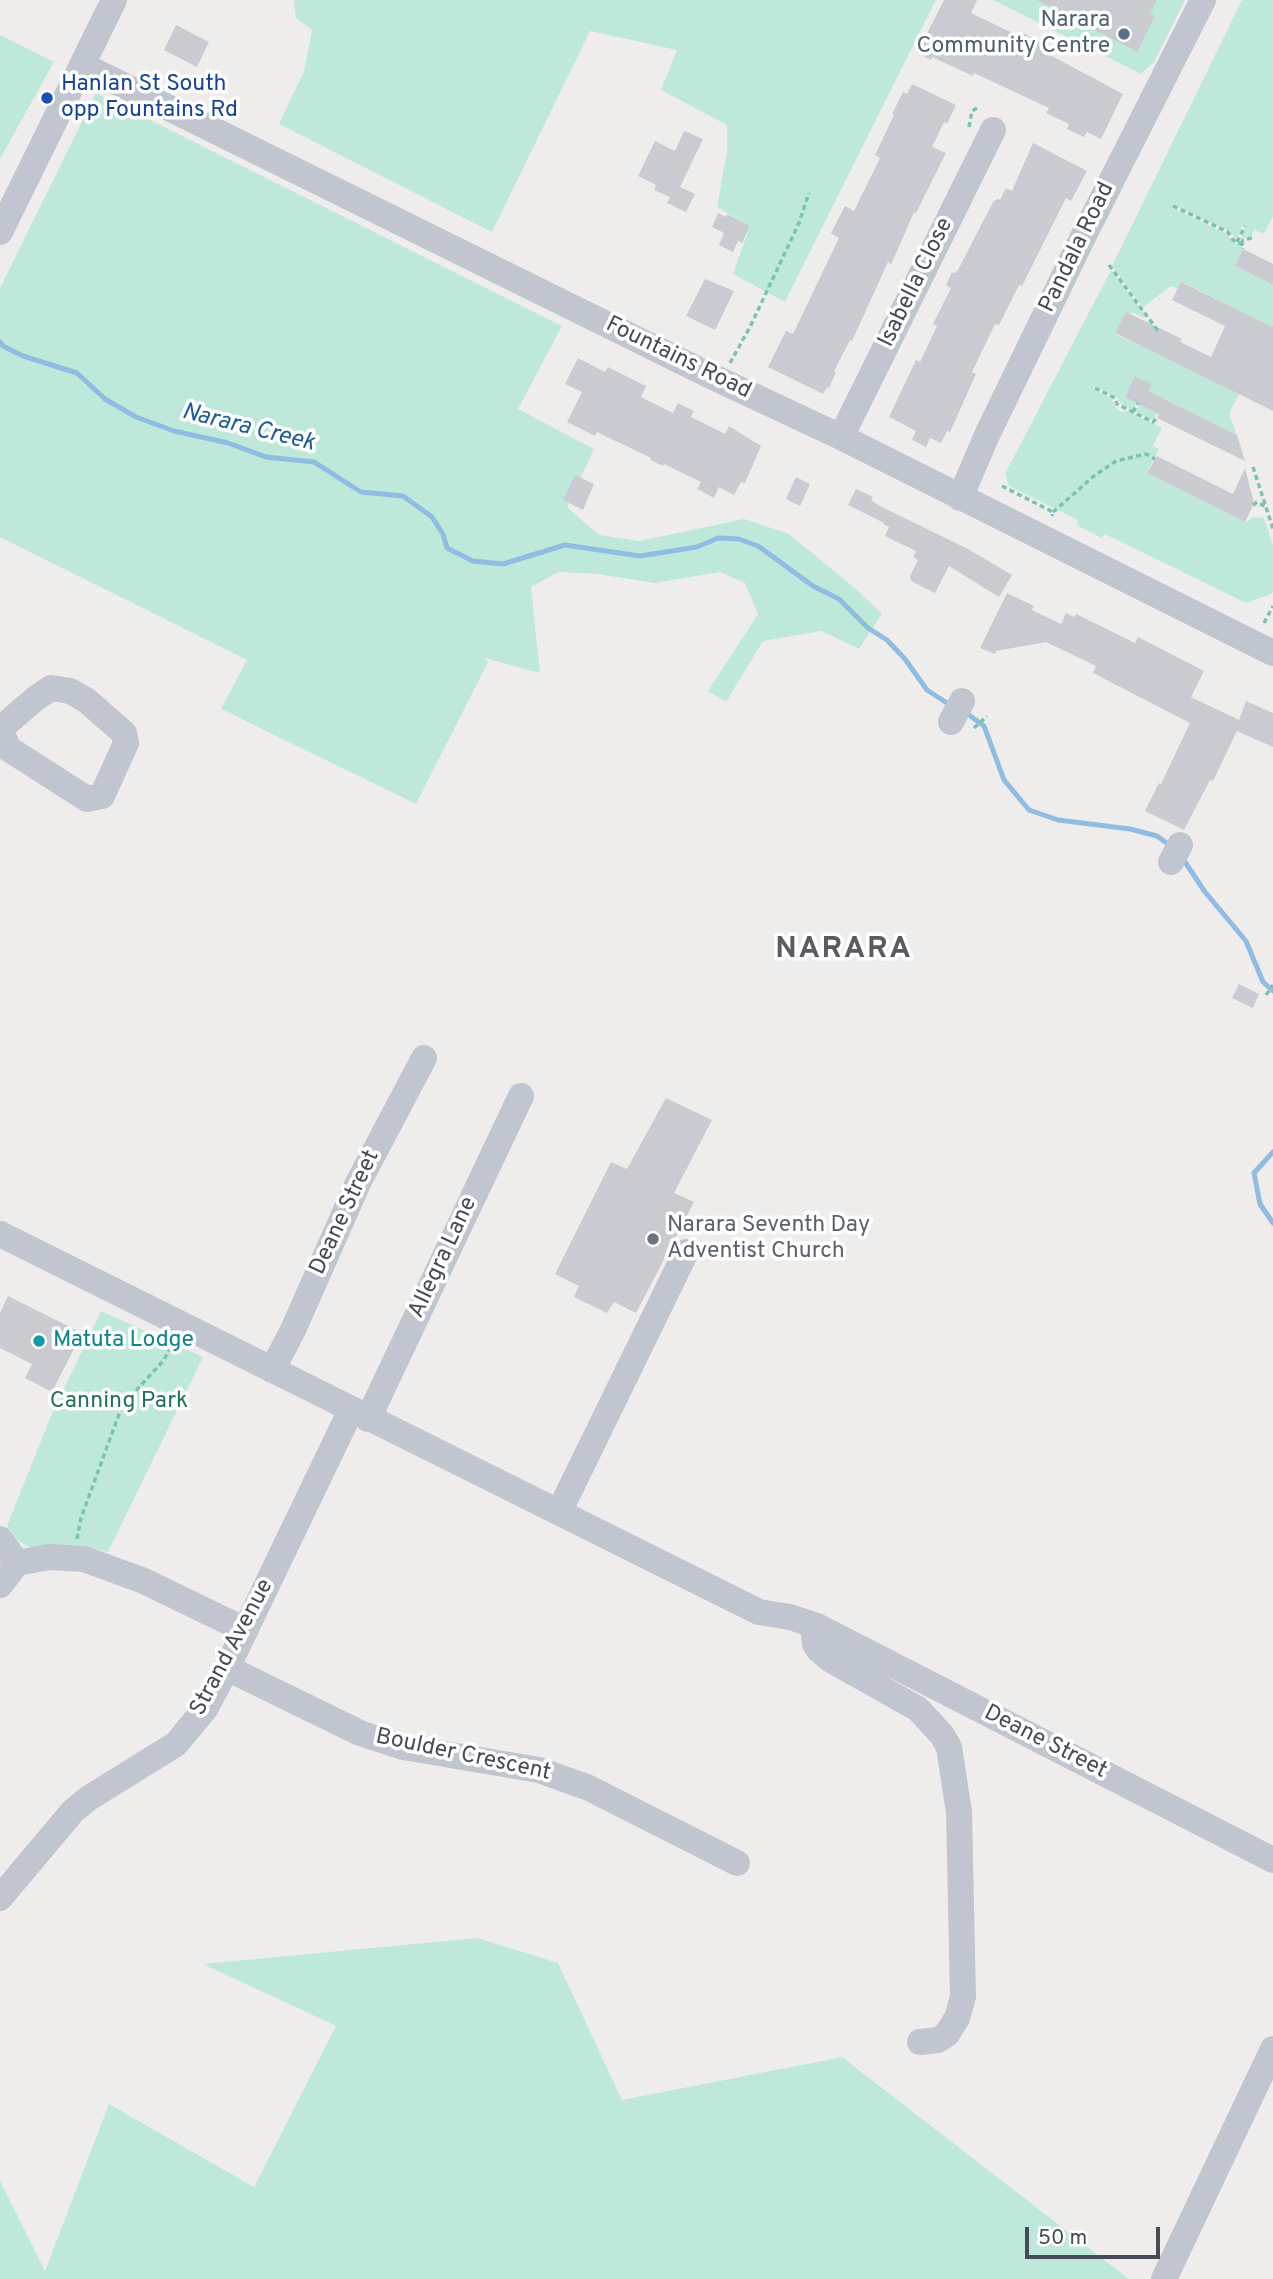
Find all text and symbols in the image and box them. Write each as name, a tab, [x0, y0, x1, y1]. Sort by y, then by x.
place label: Narara Community Centre	[917, 7, 1110, 61]
marker: Narara Community Centre	[1116, 26, 1132, 42]
place label: Hanlan St South opp Fountains Rd	[61, 71, 238, 125]
marker: Hanlan St South opp Fountains Rd	[39, 90, 55, 106]
street label: Pandala Road	[1035, 178, 1121, 318]
street label: Isabella Close	[874, 214, 960, 352]
street label: Fountains Road	[601, 312, 755, 406]
water label: Narara Creek	[179, 399, 317, 459]
district label: NARARA	[776, 933, 912, 969]
street label: Deane Street	[305, 1146, 387, 1280]
street label: Allegra Lane	[404, 1193, 484, 1323]
place label: Narara Seventh Day Adventist Church	[667, 1212, 870, 1266]
marker: Narara Seventh Day Adventist Church	[645, 1231, 661, 1247]
place label: Matuta Lodge	[53, 1327, 194, 1355]
marker: Matuta Lodge	[31, 1333, 47, 1349]
park label: Canning Park	[50, 1388, 188, 1416]
street label: Strand Avenue	[185, 1575, 281, 1721]
street label: Deane Street	[979, 1700, 1111, 1786]
street label: Boulder Crescent	[373, 1724, 553, 1788]
scale bar	[1028, 2212, 1163, 2256]
text: 50 m	[1038, 2225, 1087, 2252]

